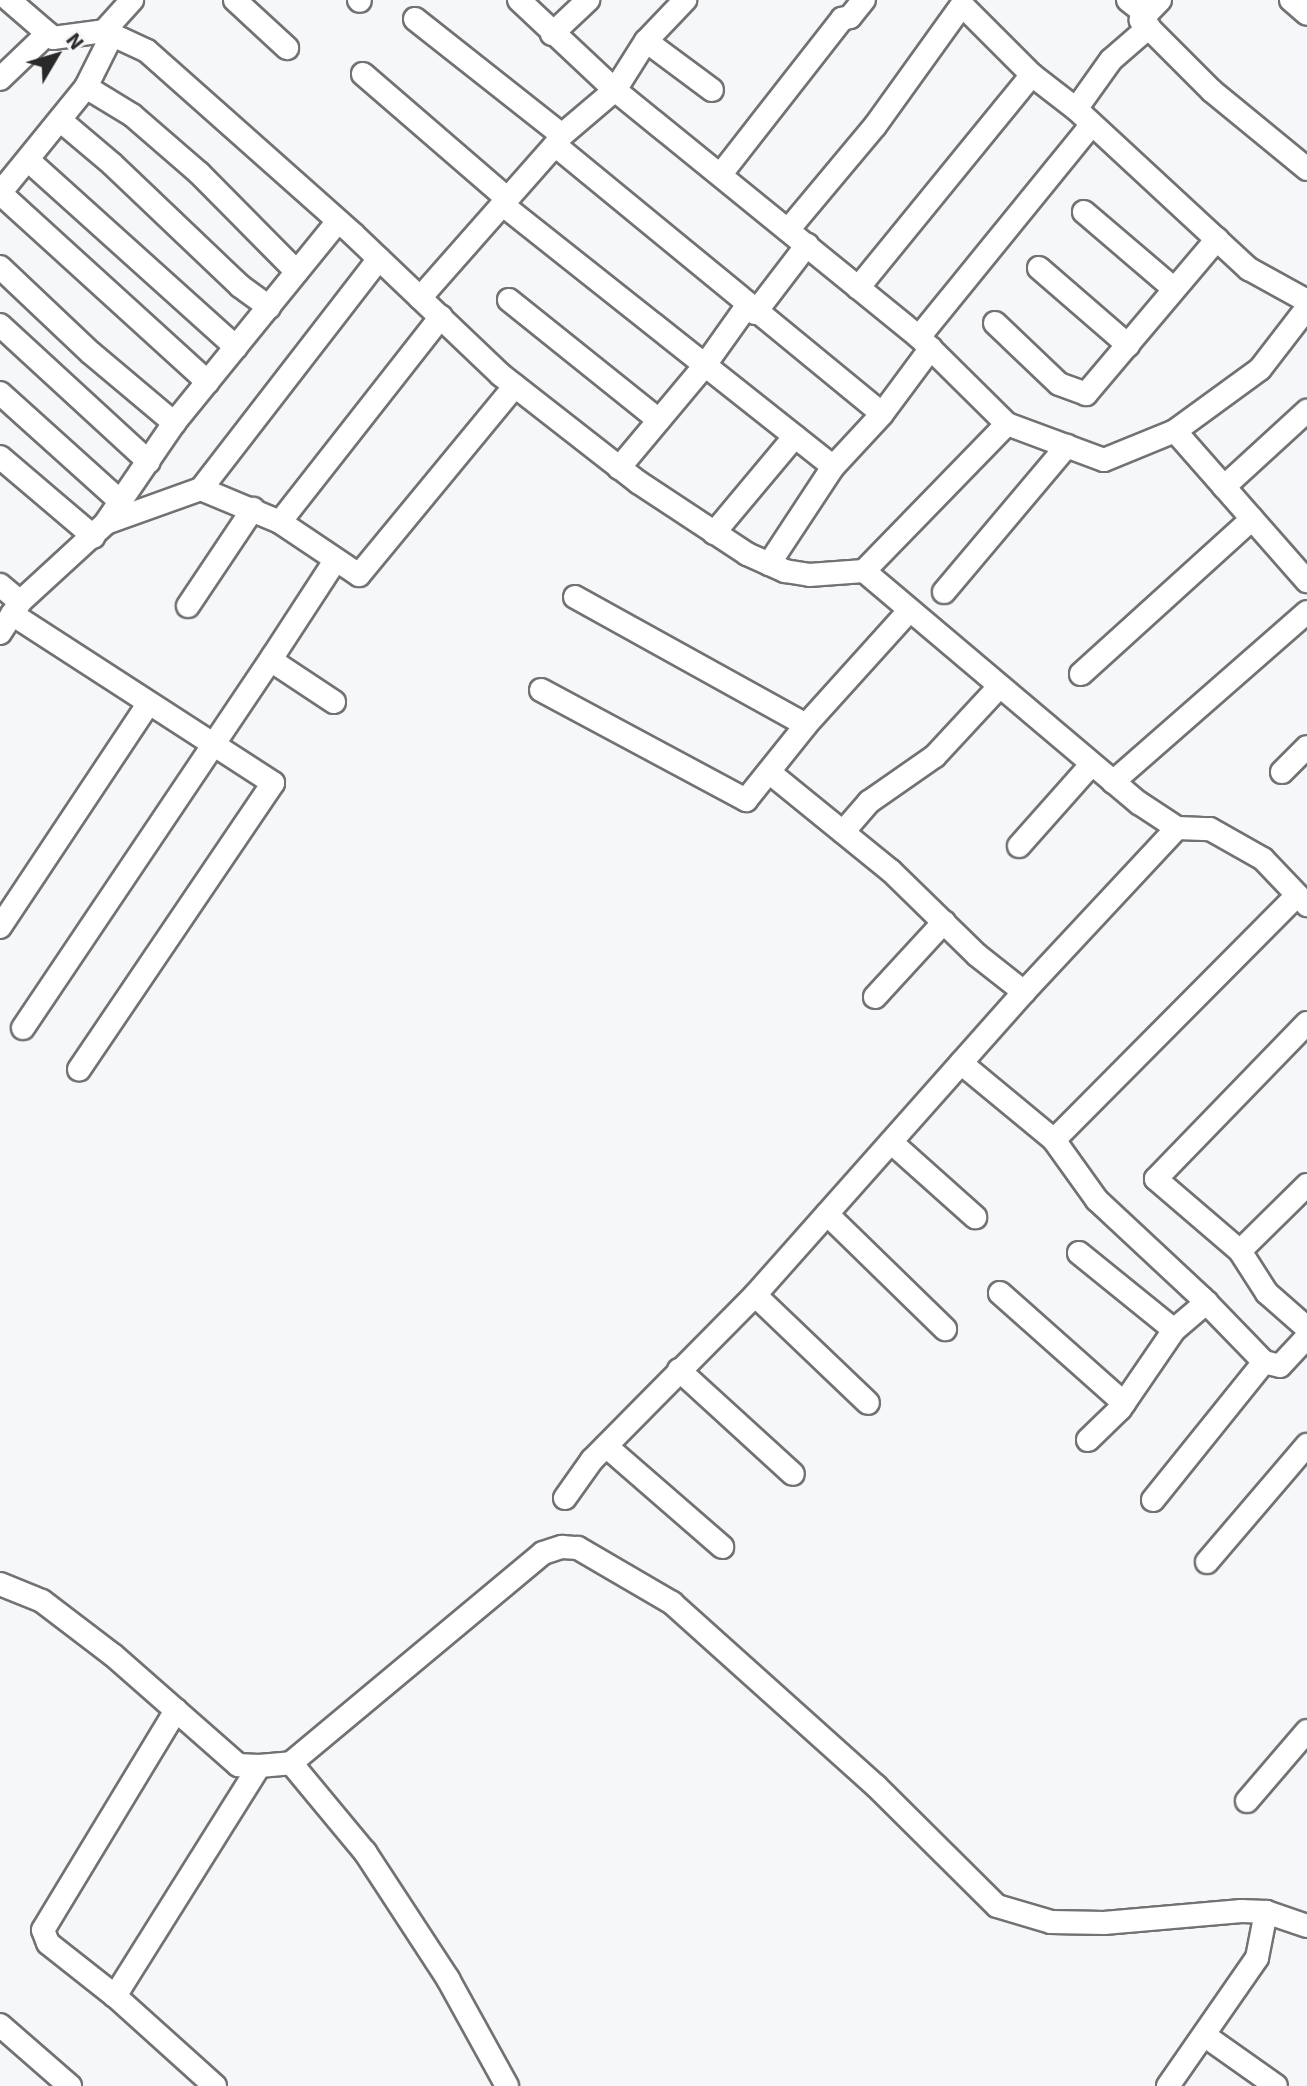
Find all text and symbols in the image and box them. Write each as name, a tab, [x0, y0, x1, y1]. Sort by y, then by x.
north arrow	[16, 16, 96, 96]
text: N	[58, 26, 92, 57]

